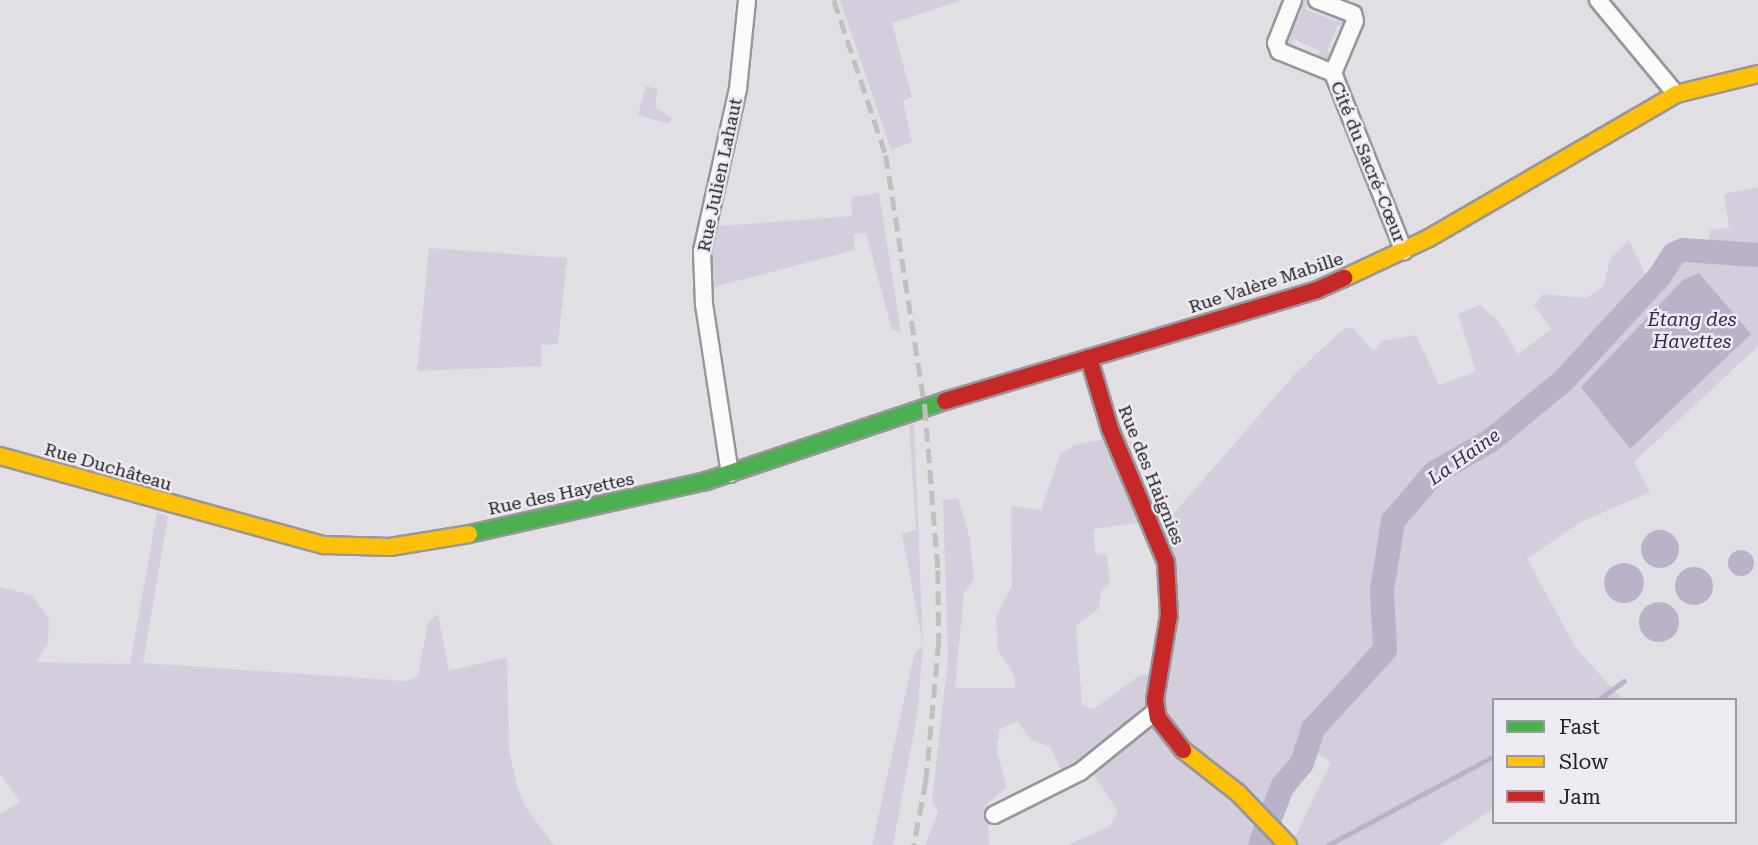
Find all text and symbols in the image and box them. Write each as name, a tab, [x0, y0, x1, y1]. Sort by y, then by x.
street label: Cité du Sacré-Cœur	[1326, 78, 1410, 246]
street label: Rue Julien Lahaut	[693, 96, 747, 254]
street label: Rue Valère Mabille	[1186, 248, 1346, 318]
water label: Étang des Havettes	[1647, 309, 1737, 353]
street label: Rue des Haignies	[1113, 402, 1189, 548]
water label: La Haine	[1424, 424, 1504, 490]
street label: Rue Duchâteau	[42, 439, 174, 495]
street label: Rue des Hayettes	[486, 468, 636, 520]
legend	[1492, 698, 1737, 824]
text: Fast	[1559, 715, 1600, 739]
text: Slow	[1559, 750, 1608, 774]
text: Jam	[1559, 785, 1601, 809]

